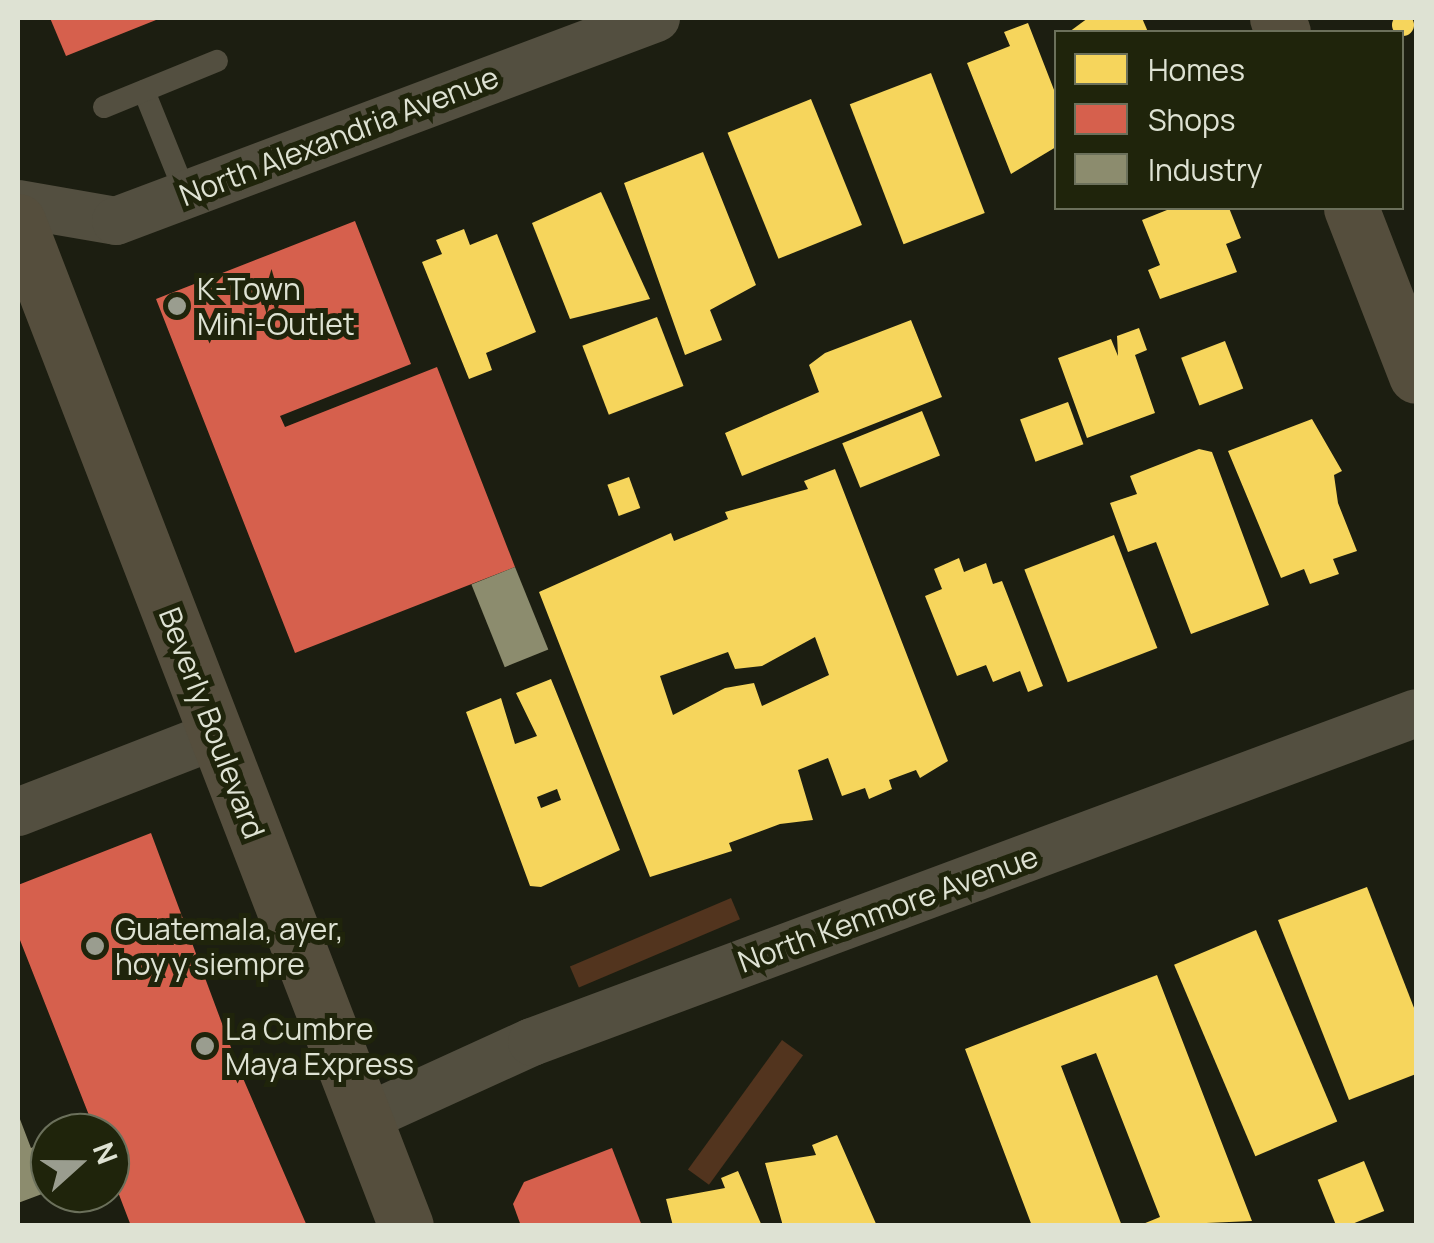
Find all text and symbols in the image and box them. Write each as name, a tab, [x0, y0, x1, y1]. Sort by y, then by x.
legend	[1054, 30, 1404, 210]
text: Homes	[1148, 49, 1245, 90]
street label: North Alexandria Avenue	[175, 59, 503, 213]
text: Shops	[1148, 99, 1235, 140]
text: Industry	[1148, 149, 1263, 190]
place label: K-Town Mini-Outlet	[197, 271, 355, 342]
marker: K-Town Mini-Outlet	[166, 295, 188, 317]
street label: Beverly Boulevard	[151, 602, 273, 844]
street label: North Kenmore Avenue	[733, 838, 1043, 980]
place label: Guatemala, ayer, hoy y siempre	[115, 911, 344, 982]
marker: Guatemala, ayer, hoy y siempre	[84, 935, 106, 957]
place label: La Cumbre Maya Express	[225, 1011, 414, 1082]
marker: La Cumbre Maya Express	[194, 1035, 216, 1057]
north arrow	[30, 1113, 130, 1213]
text: N	[85, 1137, 127, 1169]

